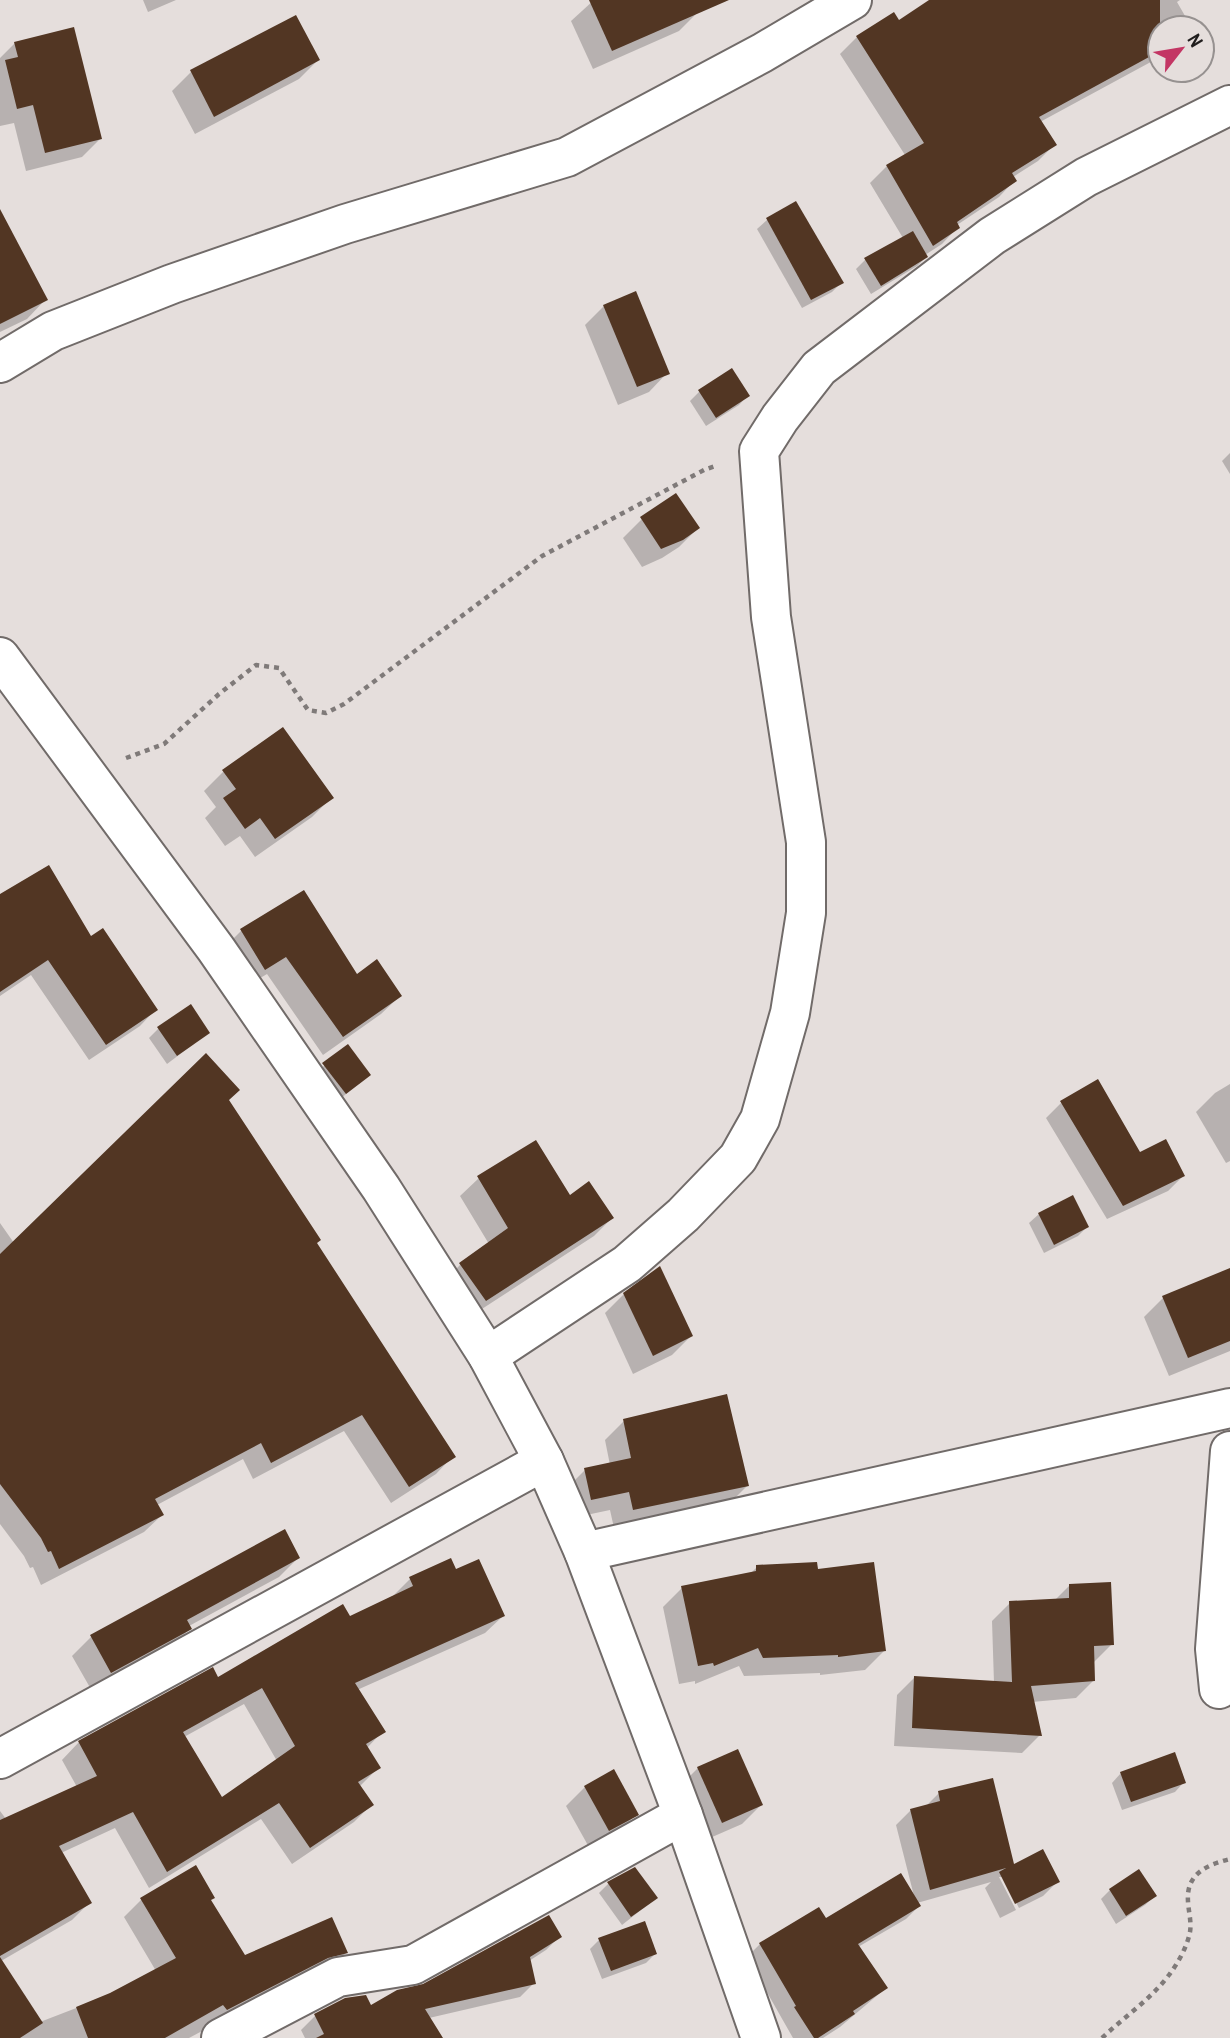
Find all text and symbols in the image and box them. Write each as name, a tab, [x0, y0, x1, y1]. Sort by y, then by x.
north arrow	[1146, 14, 1216, 84]
text: N	[1182, 29, 1210, 52]

